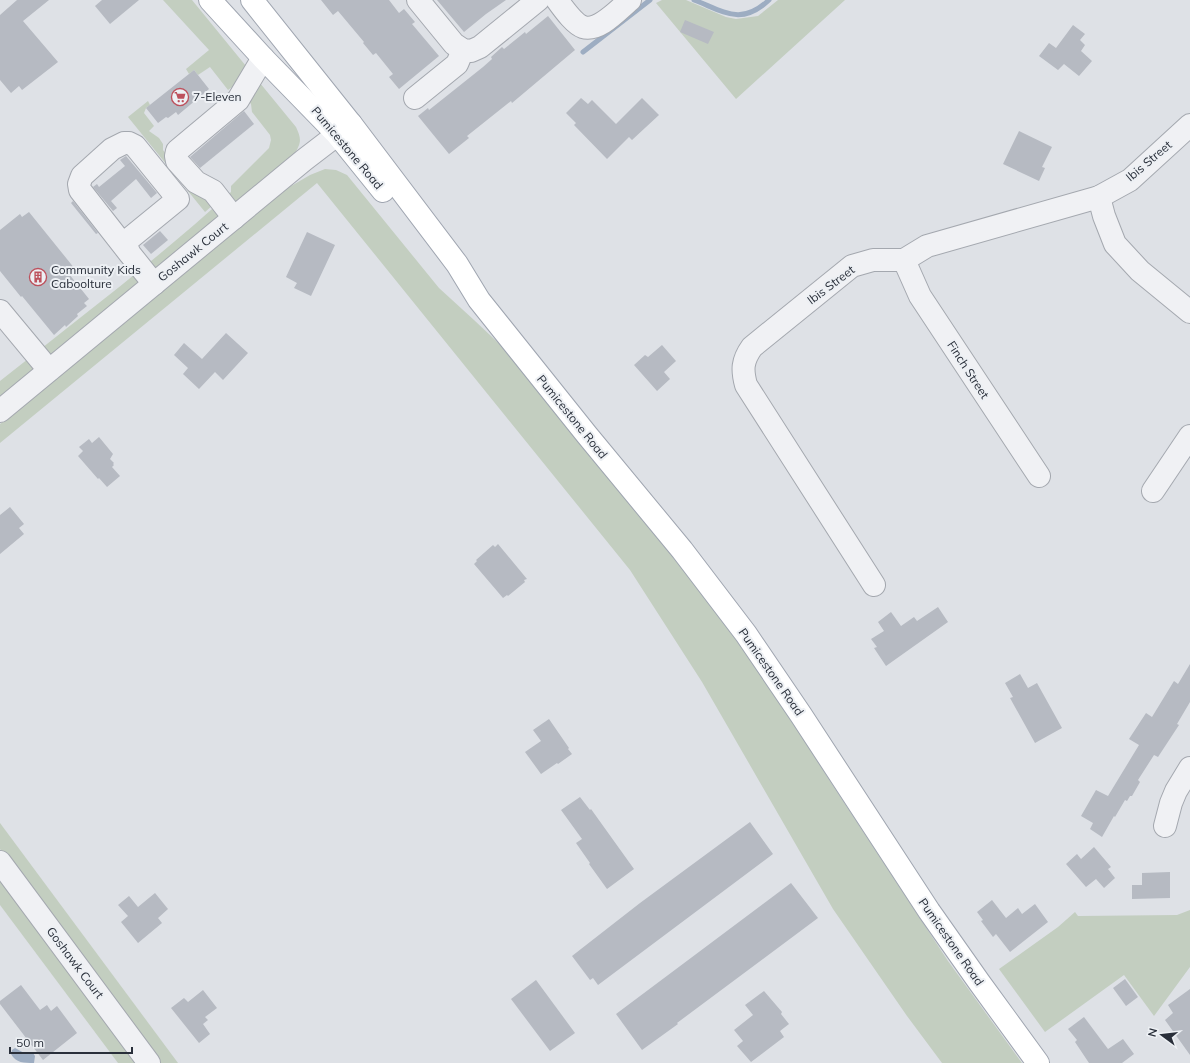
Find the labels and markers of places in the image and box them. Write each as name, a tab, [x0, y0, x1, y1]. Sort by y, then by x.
supermarket icon: 7-Eleven	[170, 87, 190, 107]
place label: 7-Eleven	[193, 89, 242, 104]
place label: Community Kids Caboolture	[51, 262, 141, 291]
building icon: Community Kids Caboolture	[28, 267, 48, 287]

